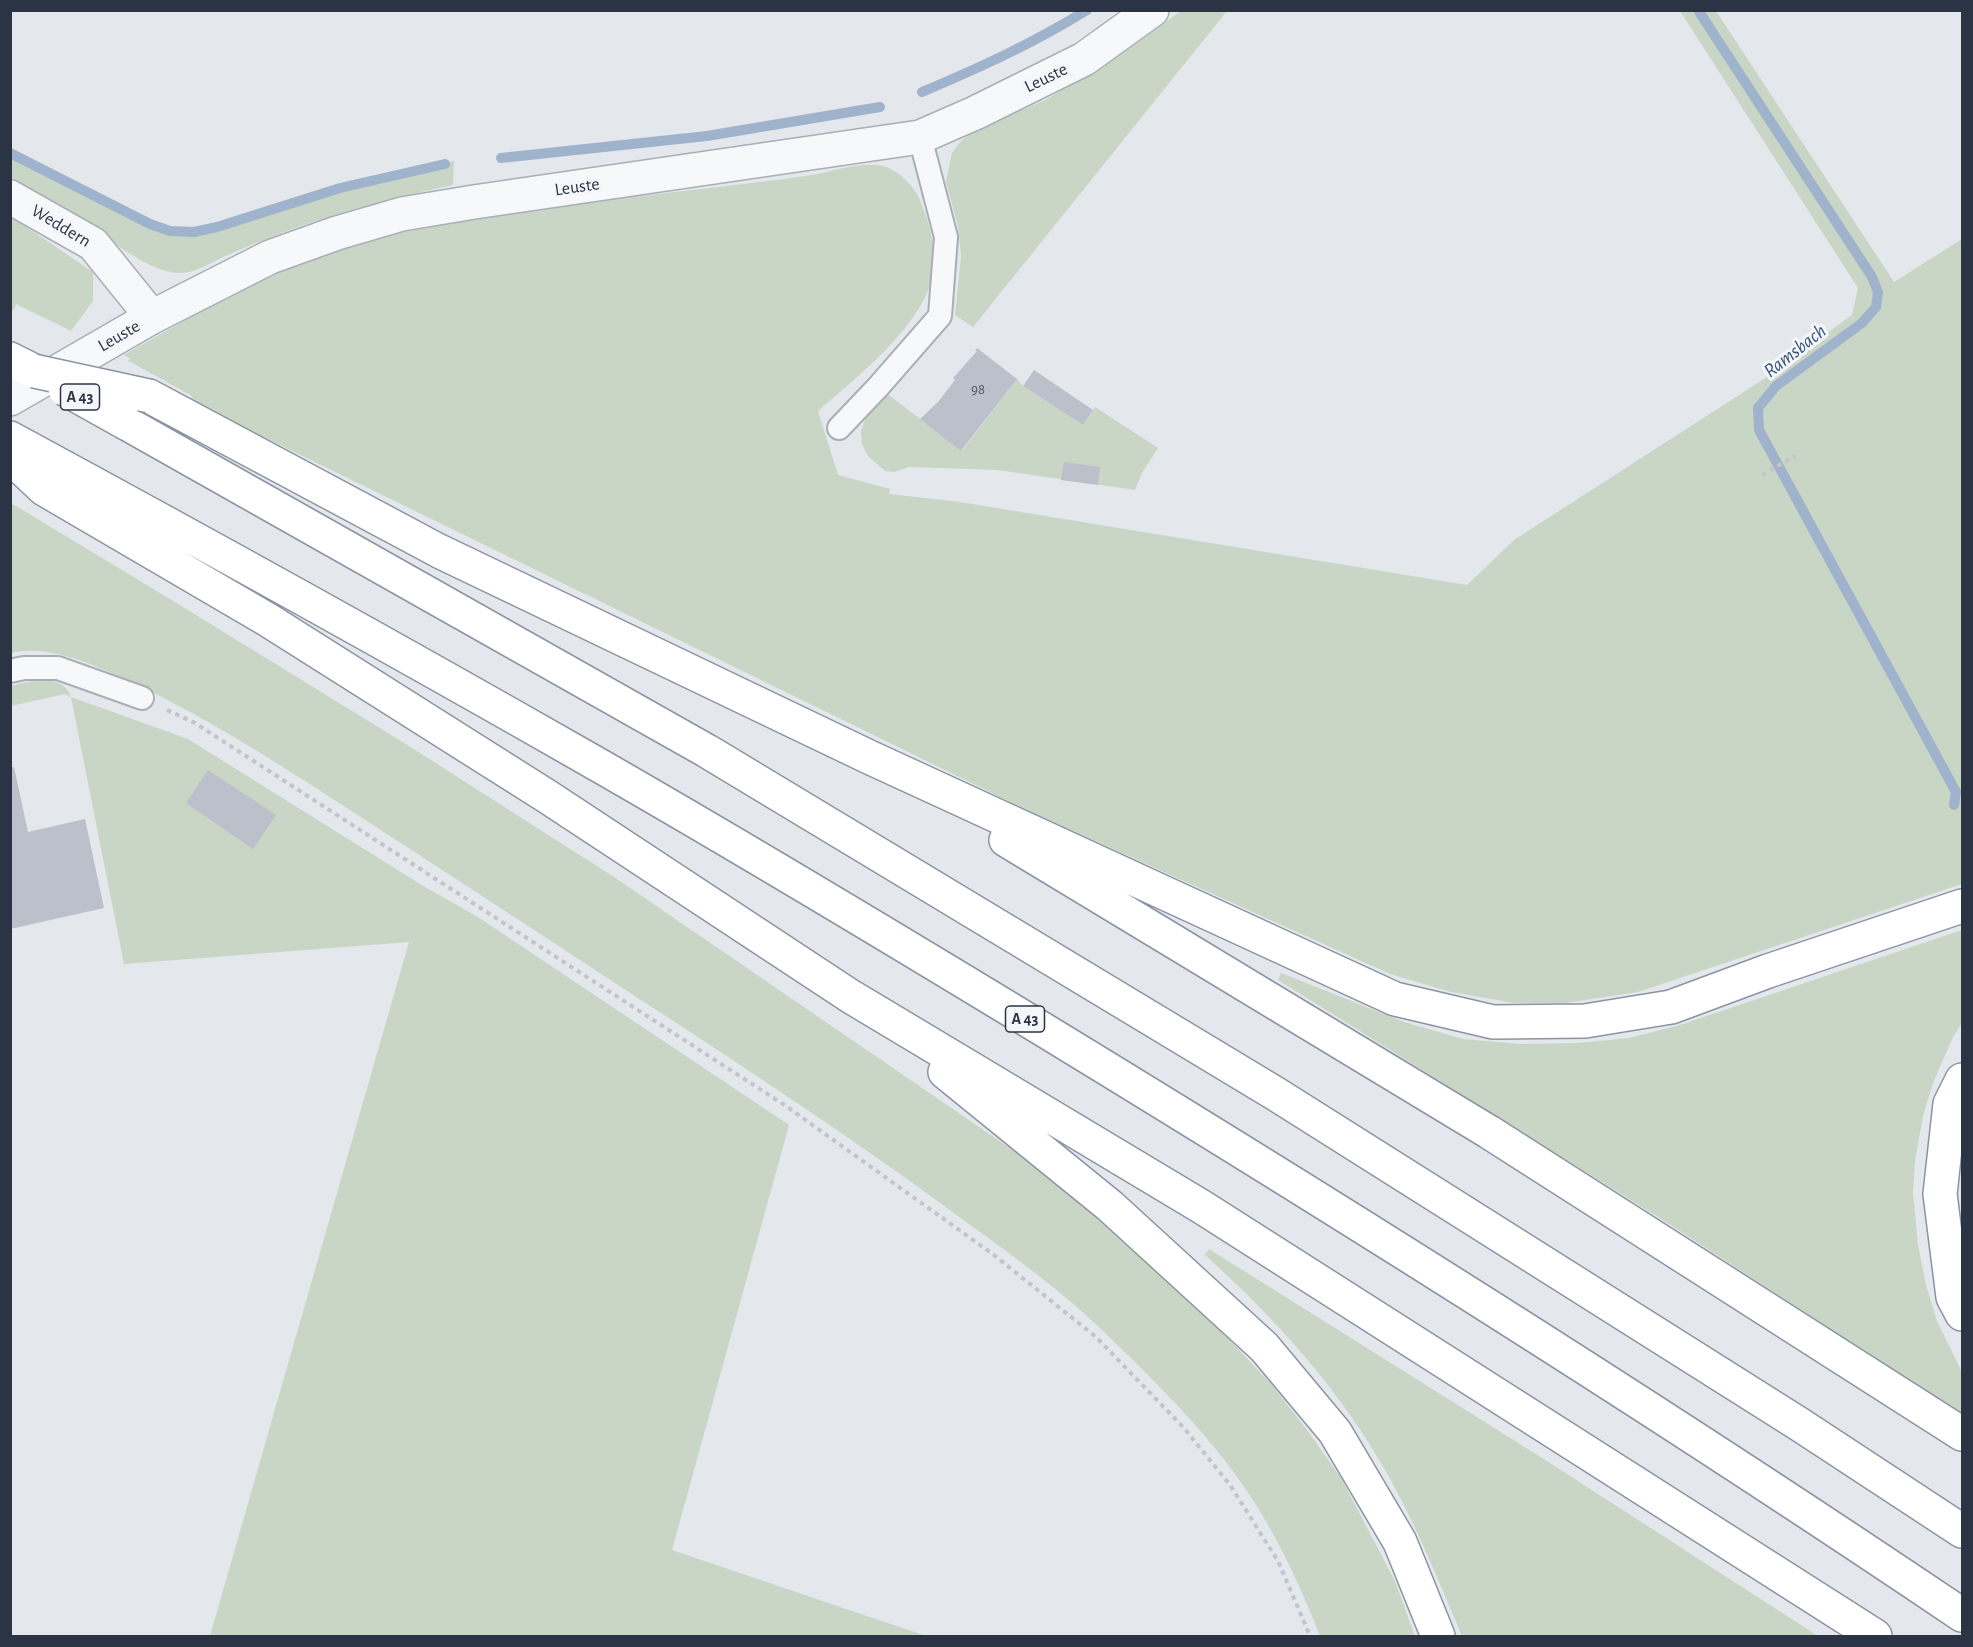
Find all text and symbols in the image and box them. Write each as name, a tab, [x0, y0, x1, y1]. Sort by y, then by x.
street label: Leuste	[1021, 58, 1071, 98]
street label: Leuste	[553, 173, 601, 201]
street label: Weddern	[27, 200, 95, 252]
street label: Leuste	[94, 315, 144, 357]
water label: Ramsbach	[1759, 319, 1831, 383]
house number: 98	[971, 380, 985, 398]
road number: A 43	[60, 384, 100, 410]
road number: A 43	[1006, 1006, 1044, 1032]

